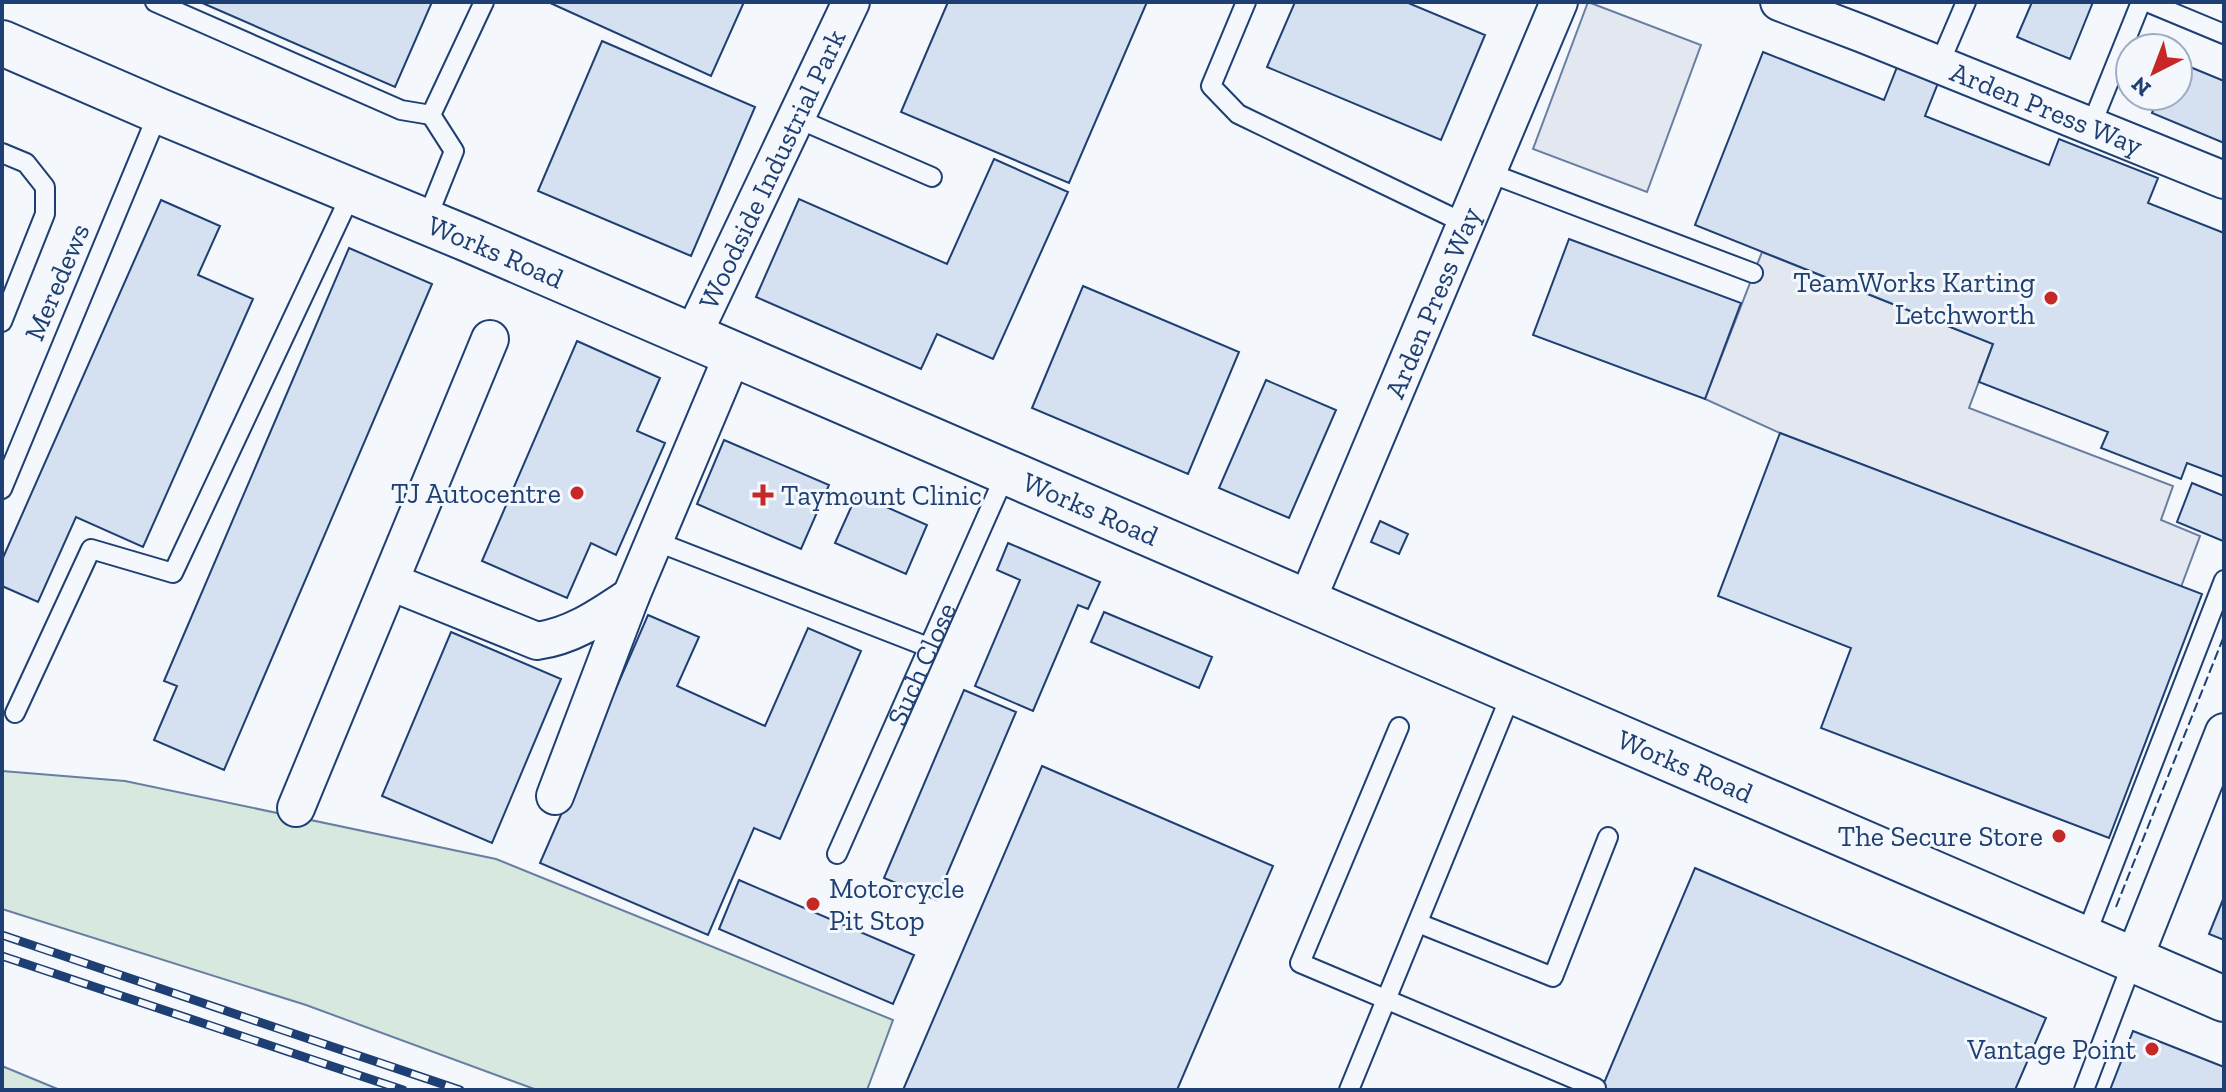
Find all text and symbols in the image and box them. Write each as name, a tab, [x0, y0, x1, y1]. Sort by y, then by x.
street label: Woodside Industrial Park	[691, 24, 852, 314]
north arrow	[2114, 32, 2194, 112]
street label: Arden Press Way	[1946, 55, 2148, 162]
text: N	[2126, 71, 2156, 102]
street label: Arden Press Way	[1378, 201, 1488, 403]
street label: Works Road	[423, 208, 569, 295]
street label: Meredews	[18, 219, 96, 345]
place label: TeamWorks Karting Letchworth	[1793, 266, 2035, 331]
marker: TeamWorks Karting Letchworth	[2042, 289, 2060, 307]
street label: Works Road	[1018, 465, 1163, 552]
place label: TJ Autocentre	[391, 477, 561, 510]
place label: Taymount Clinic	[781, 479, 982, 512]
marker: TJ Autocentre	[568, 484, 586, 502]
marker: Taymount Clinic	[752, 484, 774, 506]
street label: Such Close	[880, 597, 963, 730]
street label: Works Road	[1613, 722, 1758, 810]
place label: The Secure Store	[1838, 820, 2043, 853]
marker: The Secure Store	[2050, 827, 2068, 845]
place label: Motorcycle Pit Stop	[829, 872, 964, 937]
marker: Motorcycle Pit Stop	[804, 895, 822, 913]
place label: Vantage Point	[1966, 1033, 2137, 1066]
marker: Vantage Point	[2143, 1040, 2161, 1058]

